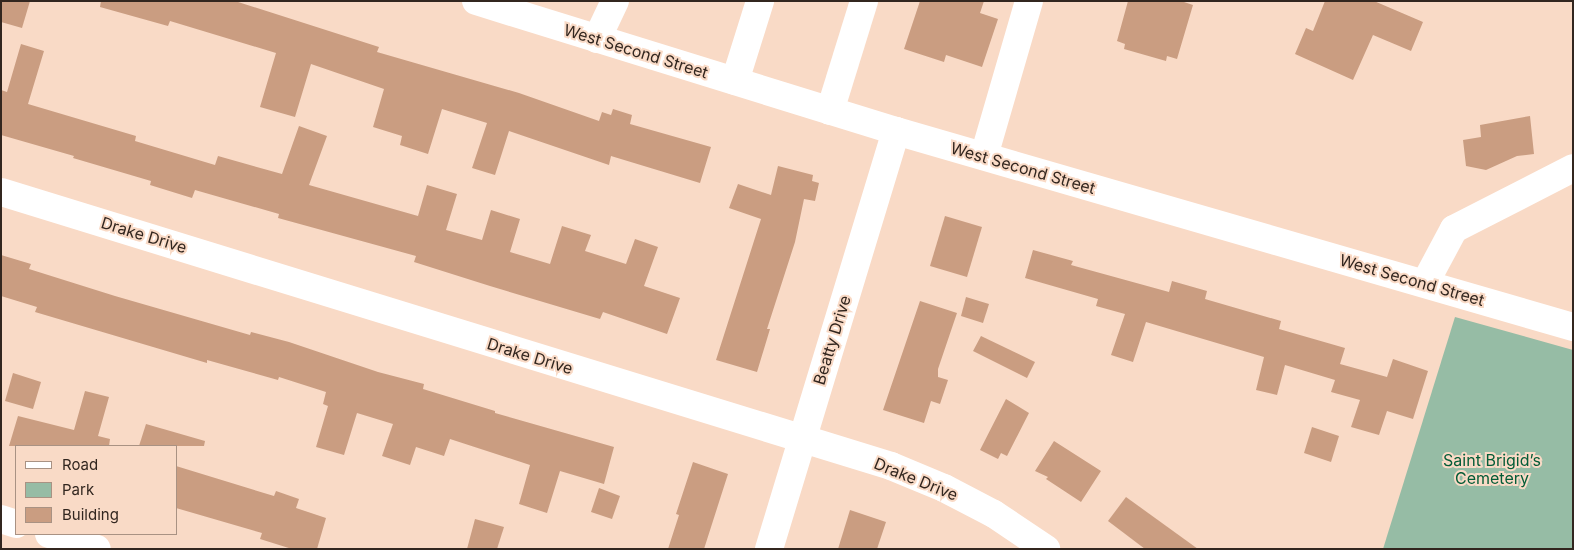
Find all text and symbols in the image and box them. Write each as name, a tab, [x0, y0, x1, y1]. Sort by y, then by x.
street label: West Second Street	[562, 20, 710, 82]
street label: West Second Street	[948, 138, 1098, 198]
street label: Drake Drive	[99, 213, 189, 257]
street label: West Second Street	[1337, 250, 1487, 310]
street label: Beatty Drive	[809, 293, 855, 387]
street label: Drake Drive	[485, 334, 575, 378]
legend	[15, 445, 178, 535]
park label: Saint Brigid’s Cemetery	[1443, 450, 1541, 488]
street label: Drake Drive	[871, 454, 961, 504]
text: Road	[62, 455, 98, 474]
text: Park	[62, 480, 94, 499]
text: Building	[62, 505, 119, 524]

